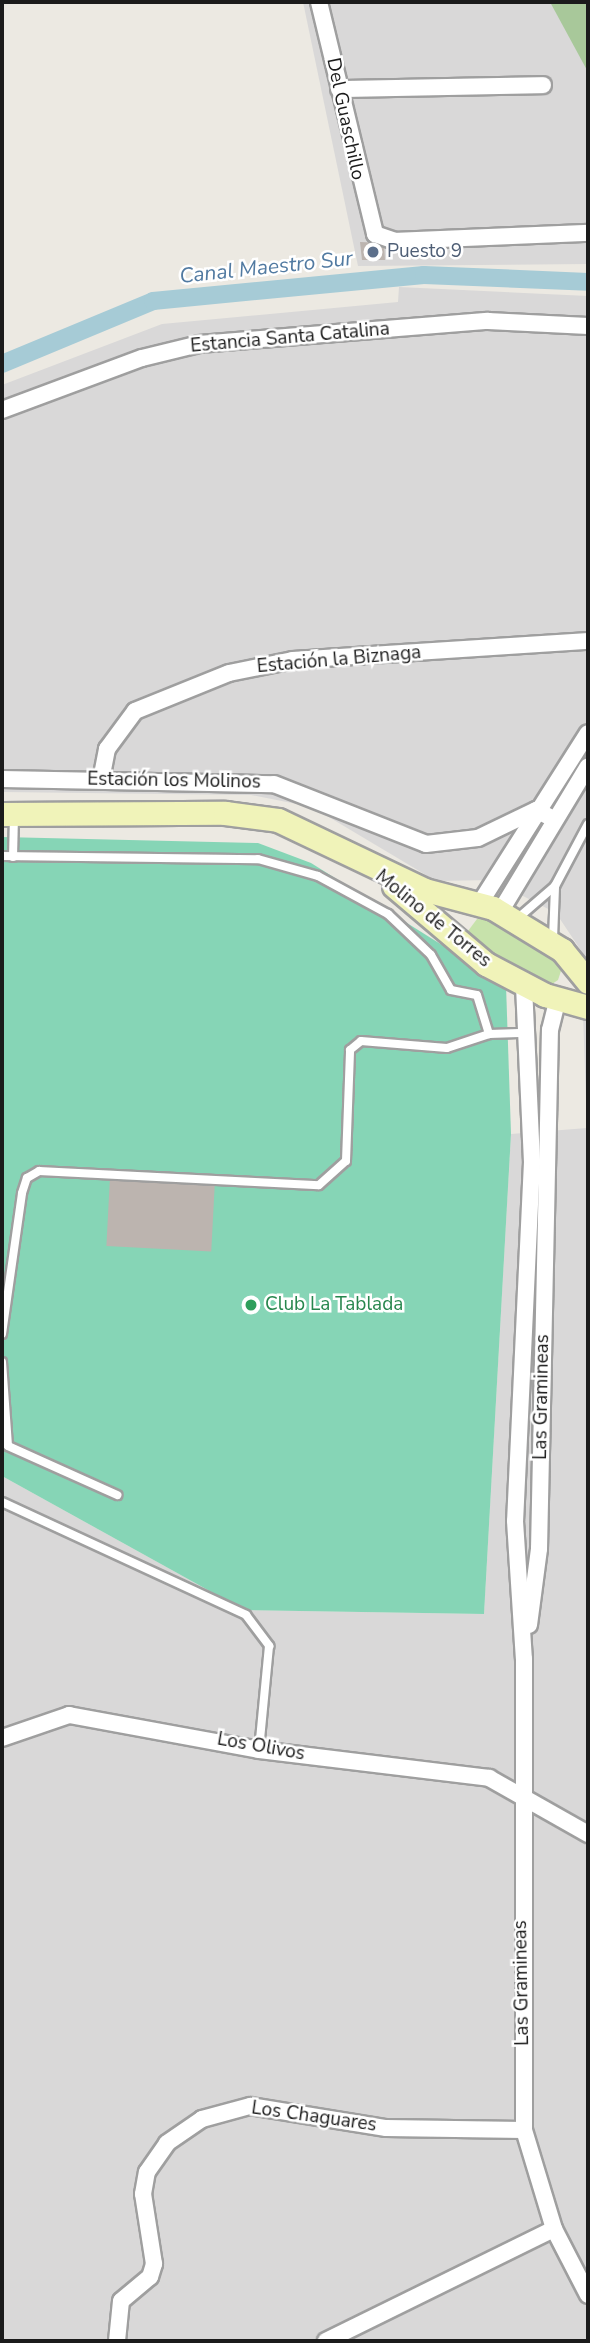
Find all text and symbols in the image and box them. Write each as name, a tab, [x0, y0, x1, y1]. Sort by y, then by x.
street label: Del Guaschillo	[321, 56, 369, 182]
place label: Puesto 9	[387, 241, 462, 263]
marker: Puesto 9	[365, 244, 381, 260]
water label: Canal Maestro Sur	[178, 245, 354, 289]
street label: Estancia Santa Catalina	[189, 318, 391, 358]
street label: Estación la Biznaga	[256, 641, 422, 679]
street label: Estación los Molinos	[87, 768, 261, 794]
street label: Molino de Torres	[370, 865, 496, 973]
place label: Club La Tablada	[265, 1294, 403, 1316]
marker: Club La Tablada	[243, 1297, 259, 1313]
street label: Las Gramineas	[530, 1334, 554, 1460]
street label: Los Olivos	[215, 1728, 307, 1766]
street label: Las Gramineas	[510, 1920, 534, 2046]
street label: Los Chaguares	[250, 2097, 378, 2137]

